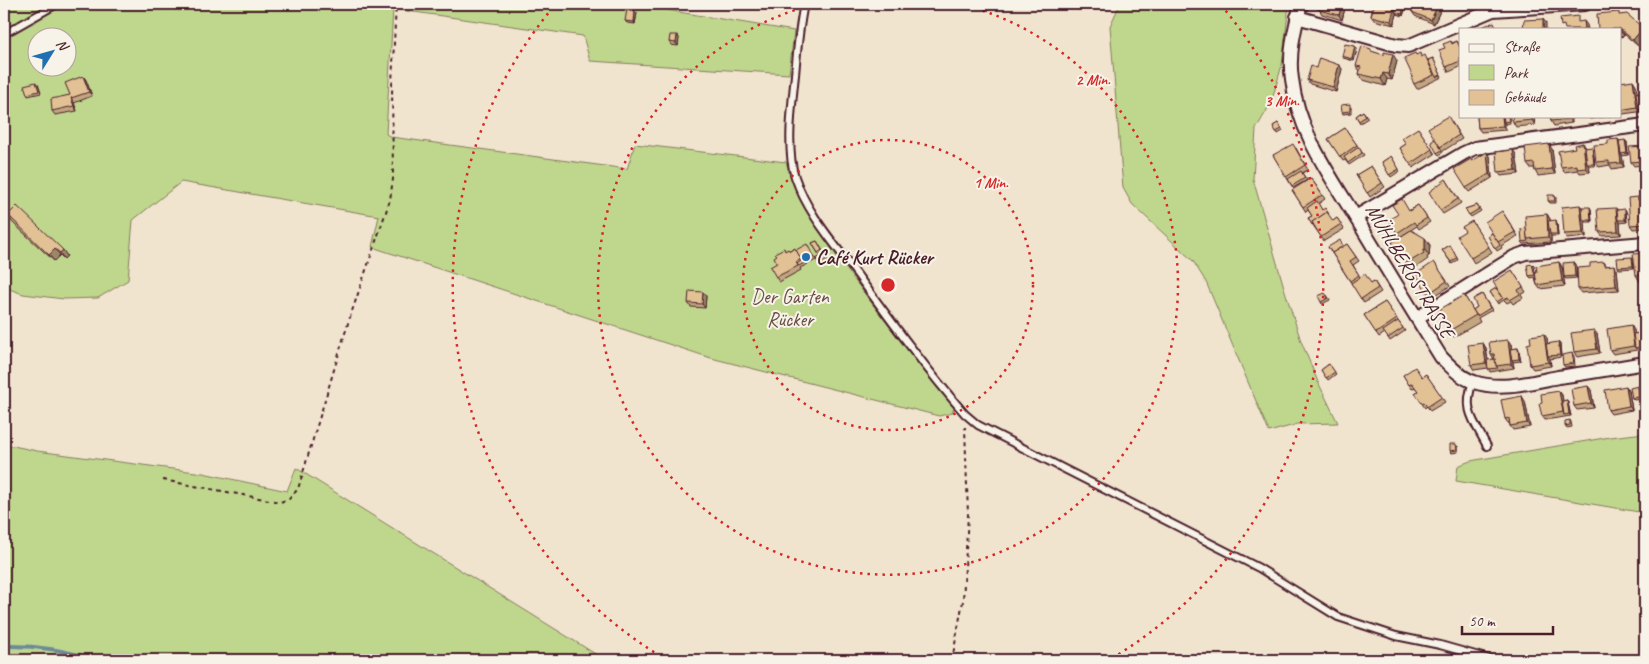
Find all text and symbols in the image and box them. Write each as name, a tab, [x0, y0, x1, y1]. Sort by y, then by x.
north arrow	[28, 28, 78, 78]
legend	[1459, 28, 1622, 118]
text: N	[53, 36, 73, 55]
text: Straße	[1504, 38, 1540, 57]
text: Park	[1504, 64, 1529, 83]
text: 2 Min.	[1076, 71, 1111, 90]
text: Gebäude	[1504, 88, 1547, 107]
text: 3 Min.	[1265, 92, 1300, 111]
text: 1 Min.	[974, 174, 1009, 193]
street label: MÜHLBERGSTRASSE	[1360, 199, 1461, 345]
place label: Café Kurt Rücker	[816, 245, 936, 270]
marker: Café Kurt Rücker	[800, 251, 812, 263]
centre of rings	[879, 276, 897, 294]
park label: Der Garten Rücker	[751, 284, 830, 332]
scale bar	[1462, 604, 1553, 636]
text: 50 m	[1469, 612, 1496, 631]

